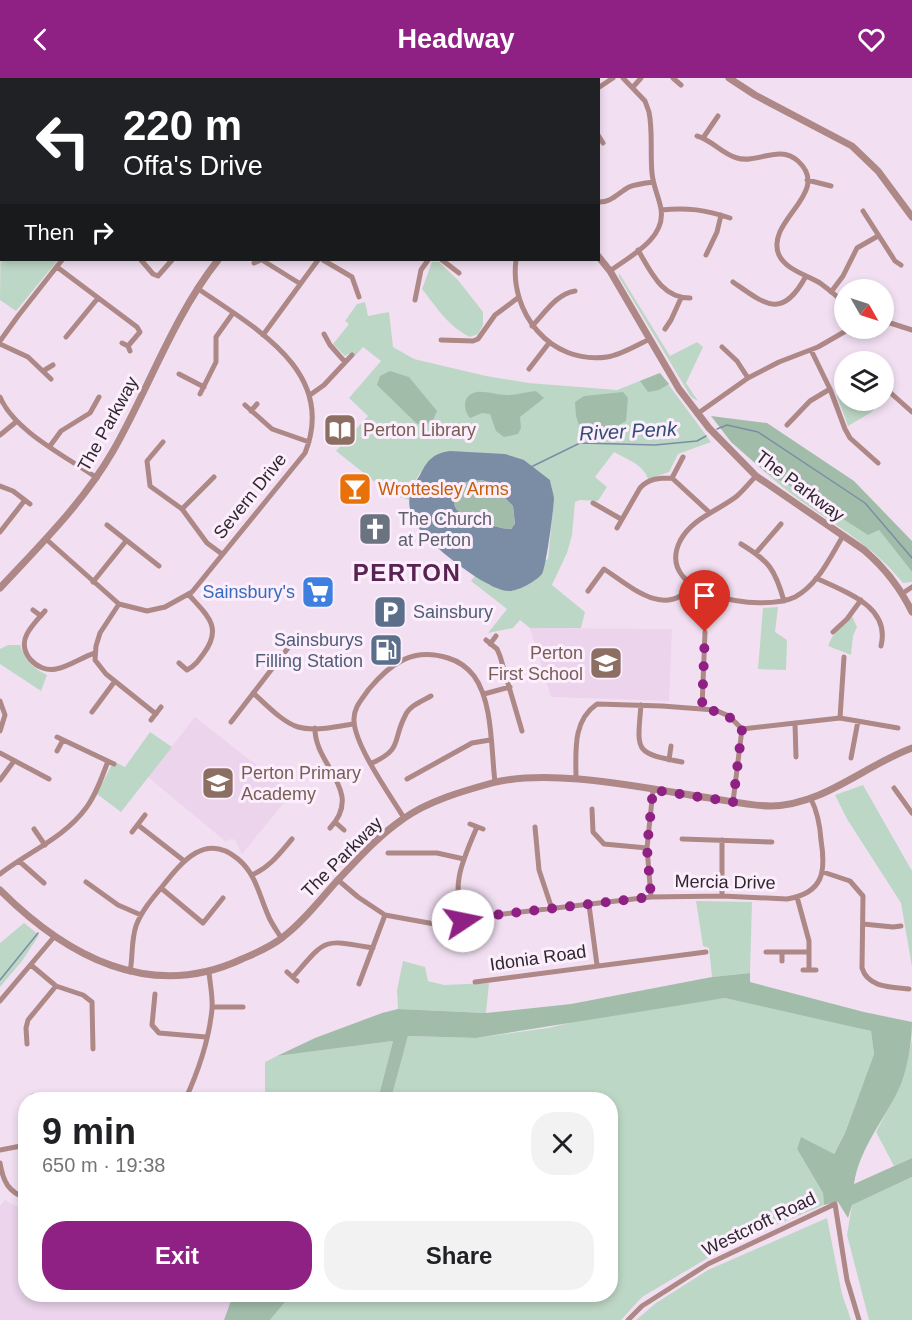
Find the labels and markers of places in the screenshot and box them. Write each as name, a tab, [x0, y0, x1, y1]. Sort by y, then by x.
library icon: Perton Library	[322, 412, 358, 448]
place label: Perton Library	[363, 420, 476, 440]
bar icon: Wrottesley Arms	[337, 471, 373, 507]
place label: Wrottesley Arms	[378, 479, 509, 499]
place label: The Church at Perton	[398, 509, 492, 550]
church icon: The Church at Perton	[357, 511, 393, 547]
pin	[679, 570, 730, 632]
supermarket icon: Sainsbury's	[300, 574, 336, 610]
place label: Sainsbury's	[203, 582, 295, 602]
parking icon: Sainsbury	[372, 594, 408, 630]
place label: Sainsbury	[413, 602, 493, 622]
place label: Sainsburys Filling Station	[255, 630, 363, 671]
fuel station icon: Sainsburys Filling Station	[368, 632, 404, 668]
place label: Perton First School	[488, 643, 583, 684]
school or university icon: Perton First School	[588, 645, 624, 681]
place label: Perton Primary Academy	[241, 763, 361, 804]
school or university icon: Perton Primary Academy	[200, 765, 236, 801]

